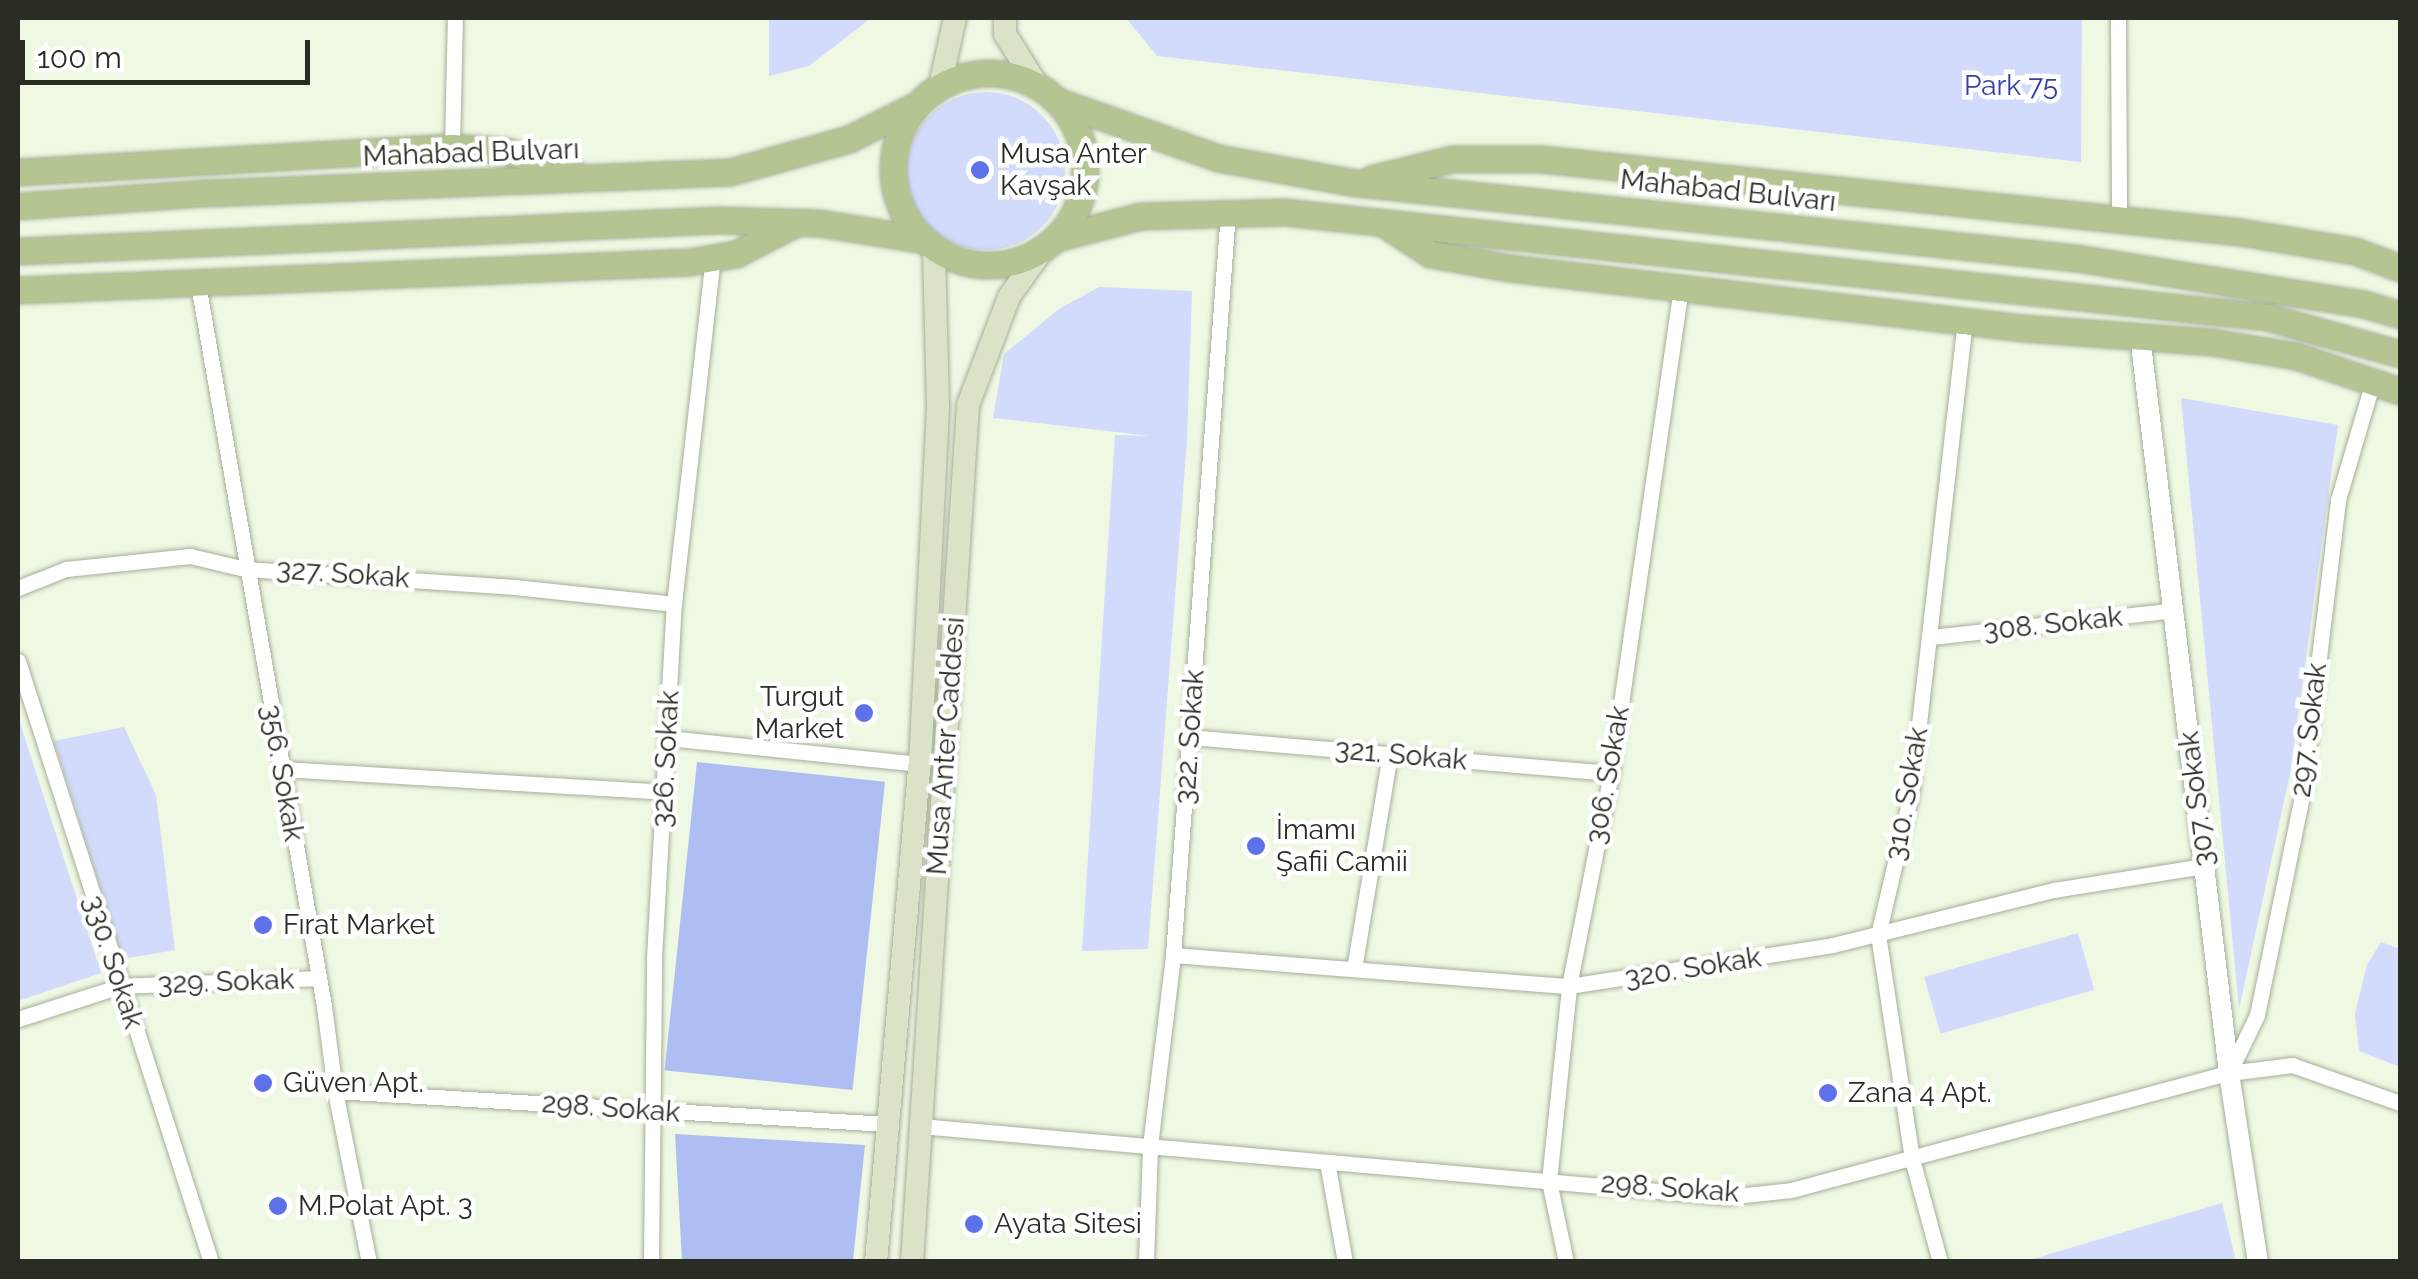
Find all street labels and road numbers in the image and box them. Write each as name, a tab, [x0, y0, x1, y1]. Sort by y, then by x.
street label: Mahabad Bulvarı	[362, 132, 580, 174]
street label: Mahabad Bulvarı	[1619, 163, 1837, 219]
street label: 327. Sokak	[275, 553, 411, 595]
street label: 308. Sokak	[1982, 600, 2124, 648]
street label: Musa Anter Caddesi	[920, 615, 972, 877]
street label: 297. Sokak	[2284, 661, 2334, 799]
street label: 322. Sokak	[1169, 668, 1211, 806]
street label: 326. Sokak	[646, 690, 686, 828]
street label: 356. Sokak	[253, 702, 311, 844]
street label: 306. Sokak	[1579, 703, 1637, 847]
street label: 310. Sokak	[1879, 725, 1935, 863]
street label: 307. Sokak	[2172, 729, 2222, 869]
street label: 321. Sokak	[1334, 732, 1468, 778]
street label: 330. Sokak	[76, 891, 150, 1033]
street label: 320. Sokak	[1622, 941, 1764, 995]
street label: 329. Sokak	[157, 963, 295, 1001]
street label: 298. Sokak	[541, 1086, 681, 1130]
street label: 298. Sokak	[1600, 1166, 1740, 1210]

